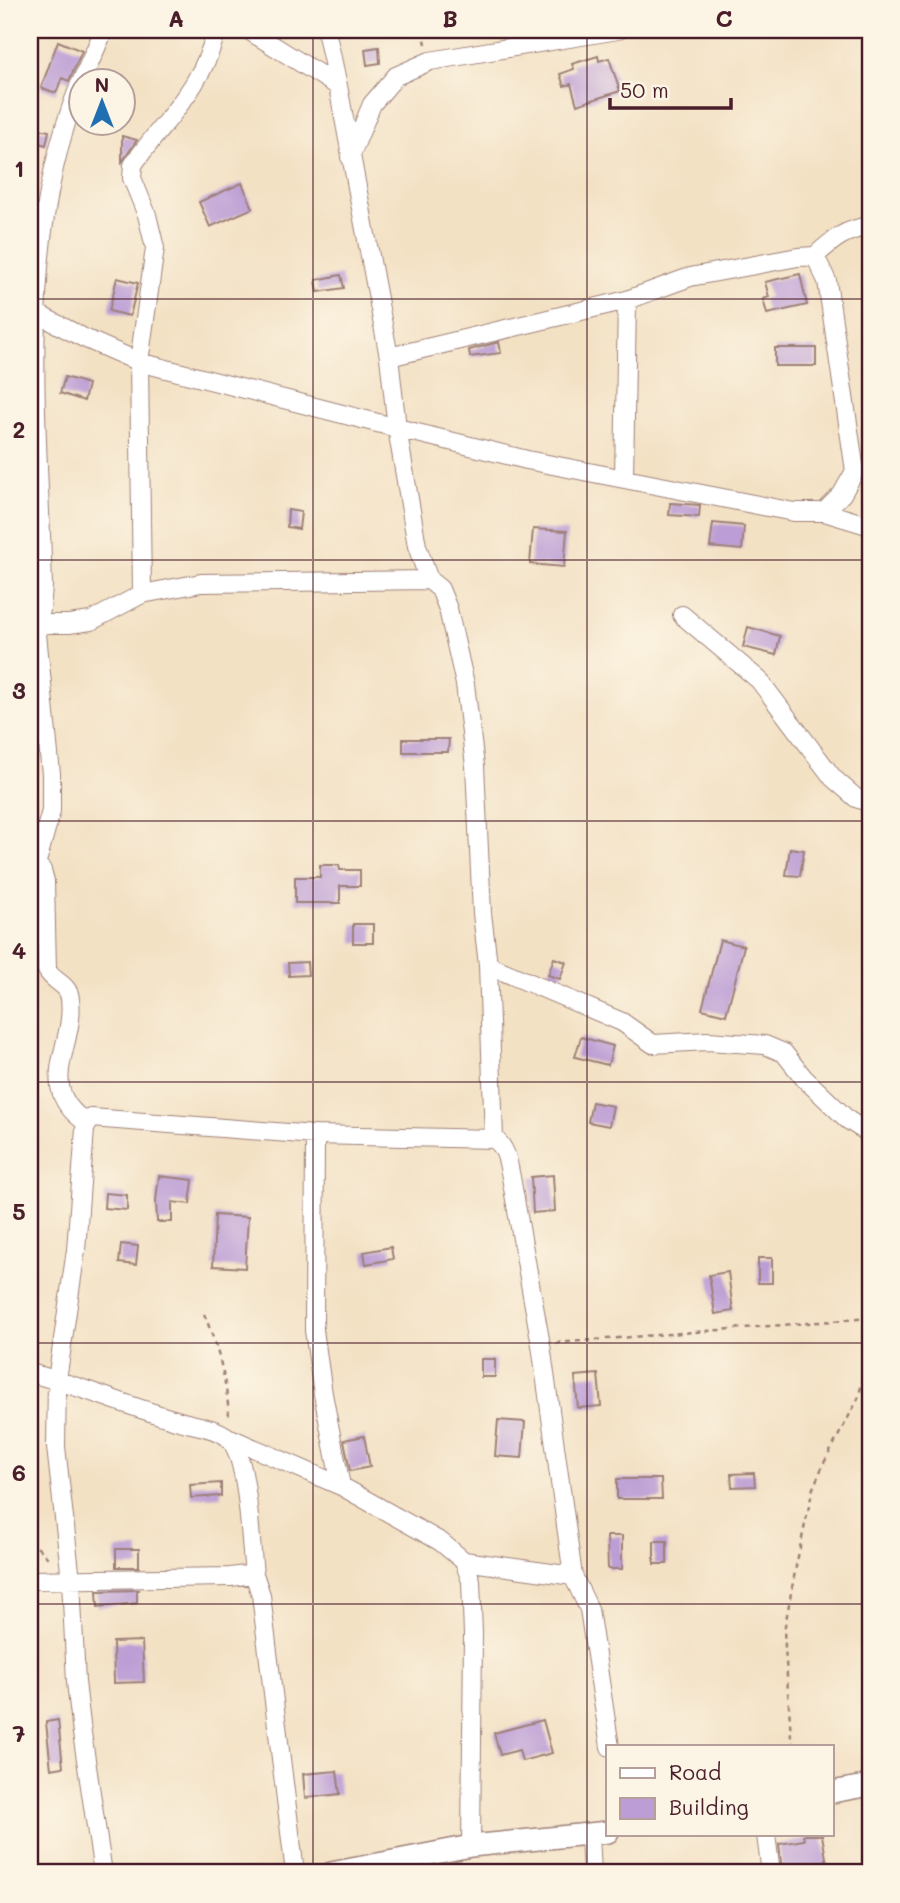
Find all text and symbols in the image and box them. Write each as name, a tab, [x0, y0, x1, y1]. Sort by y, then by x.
text: A	[168, 3, 184, 33]
text: B	[442, 3, 458, 33]
text: C	[715, 3, 733, 33]
north arrow	[66, 66, 136, 136]
scale bar	[610, 66, 730, 110]
text: N	[95, 72, 109, 97]
text: 50 m	[620, 76, 669, 103]
text: 1	[14, 153, 24, 183]
text: 2	[13, 414, 25, 444]
text: 3	[12, 675, 26, 705]
text: 4	[12, 935, 26, 965]
text: 5	[12, 1196, 26, 1226]
text: 6	[12, 1457, 26, 1487]
text: 7	[13, 1718, 26, 1748]
legend	[606, 1745, 834, 1836]
text: Road	[669, 1758, 721, 1785]
text: Building	[669, 1793, 749, 1820]

